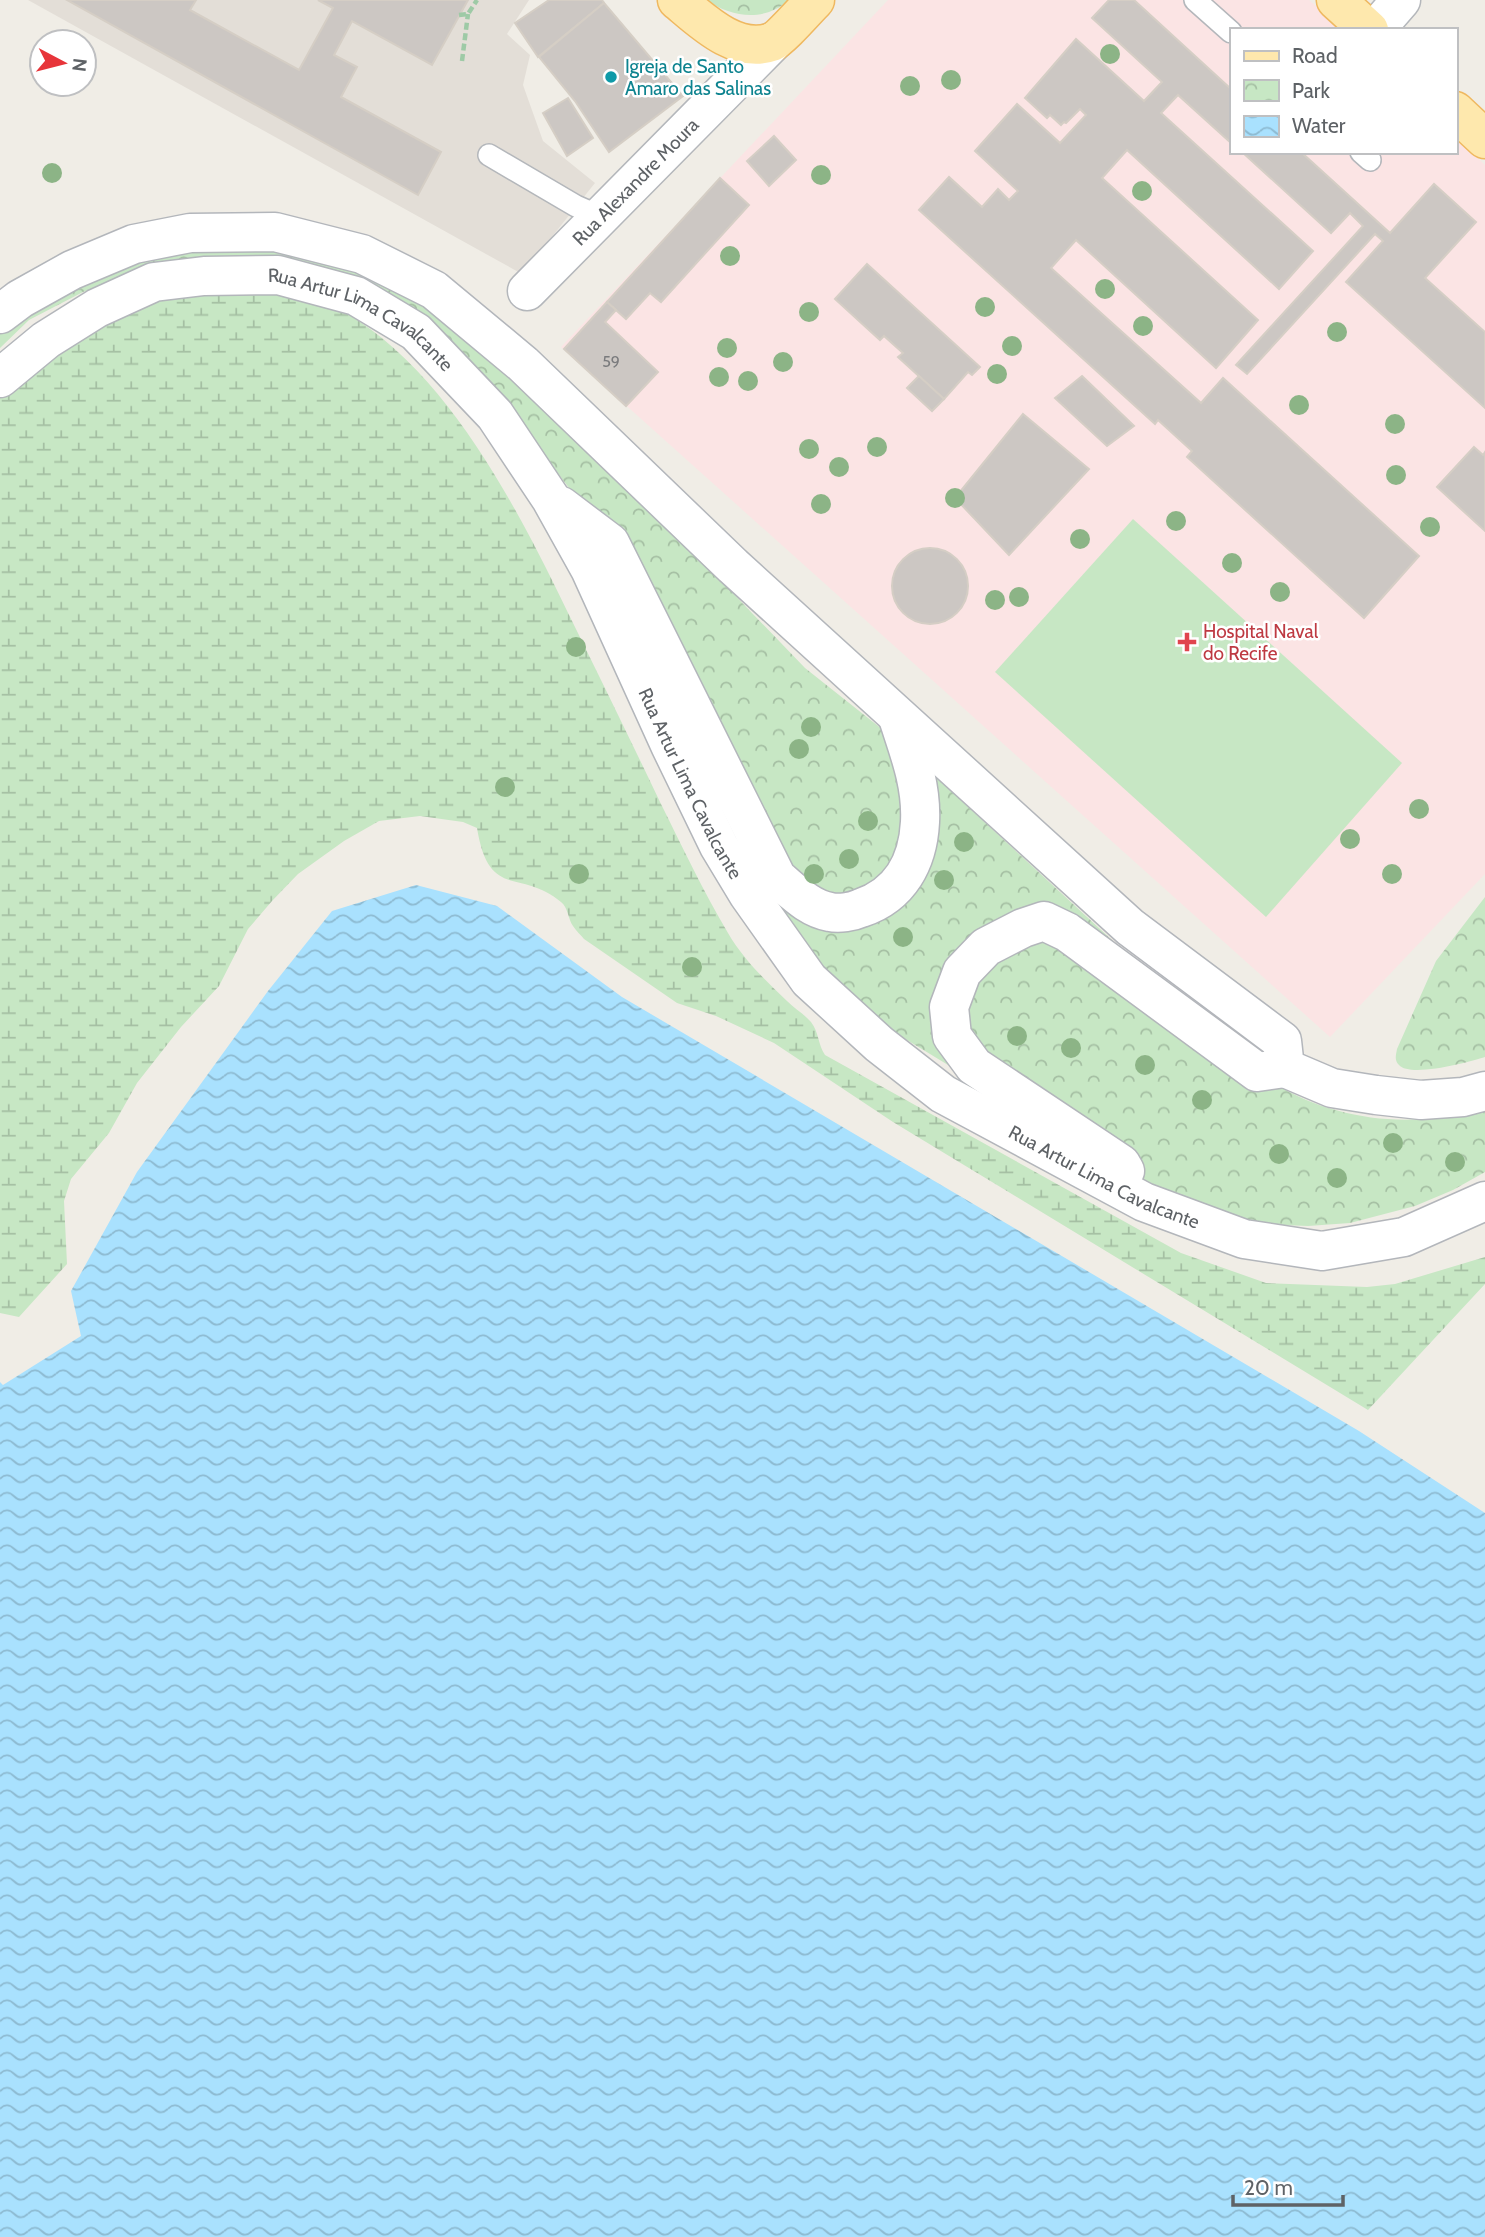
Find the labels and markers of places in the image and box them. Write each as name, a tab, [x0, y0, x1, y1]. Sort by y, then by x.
place label: Igreja de Santo Amaro das Salinas	[625, 55, 771, 100]
marker: Igreja de Santo Amaro das Salinas	[603, 69, 619, 85]
place label: Hospital Naval do Recife	[1203, 620, 1319, 665]
marker: Hospital Naval do Recife	[1177, 632, 1197, 652]

